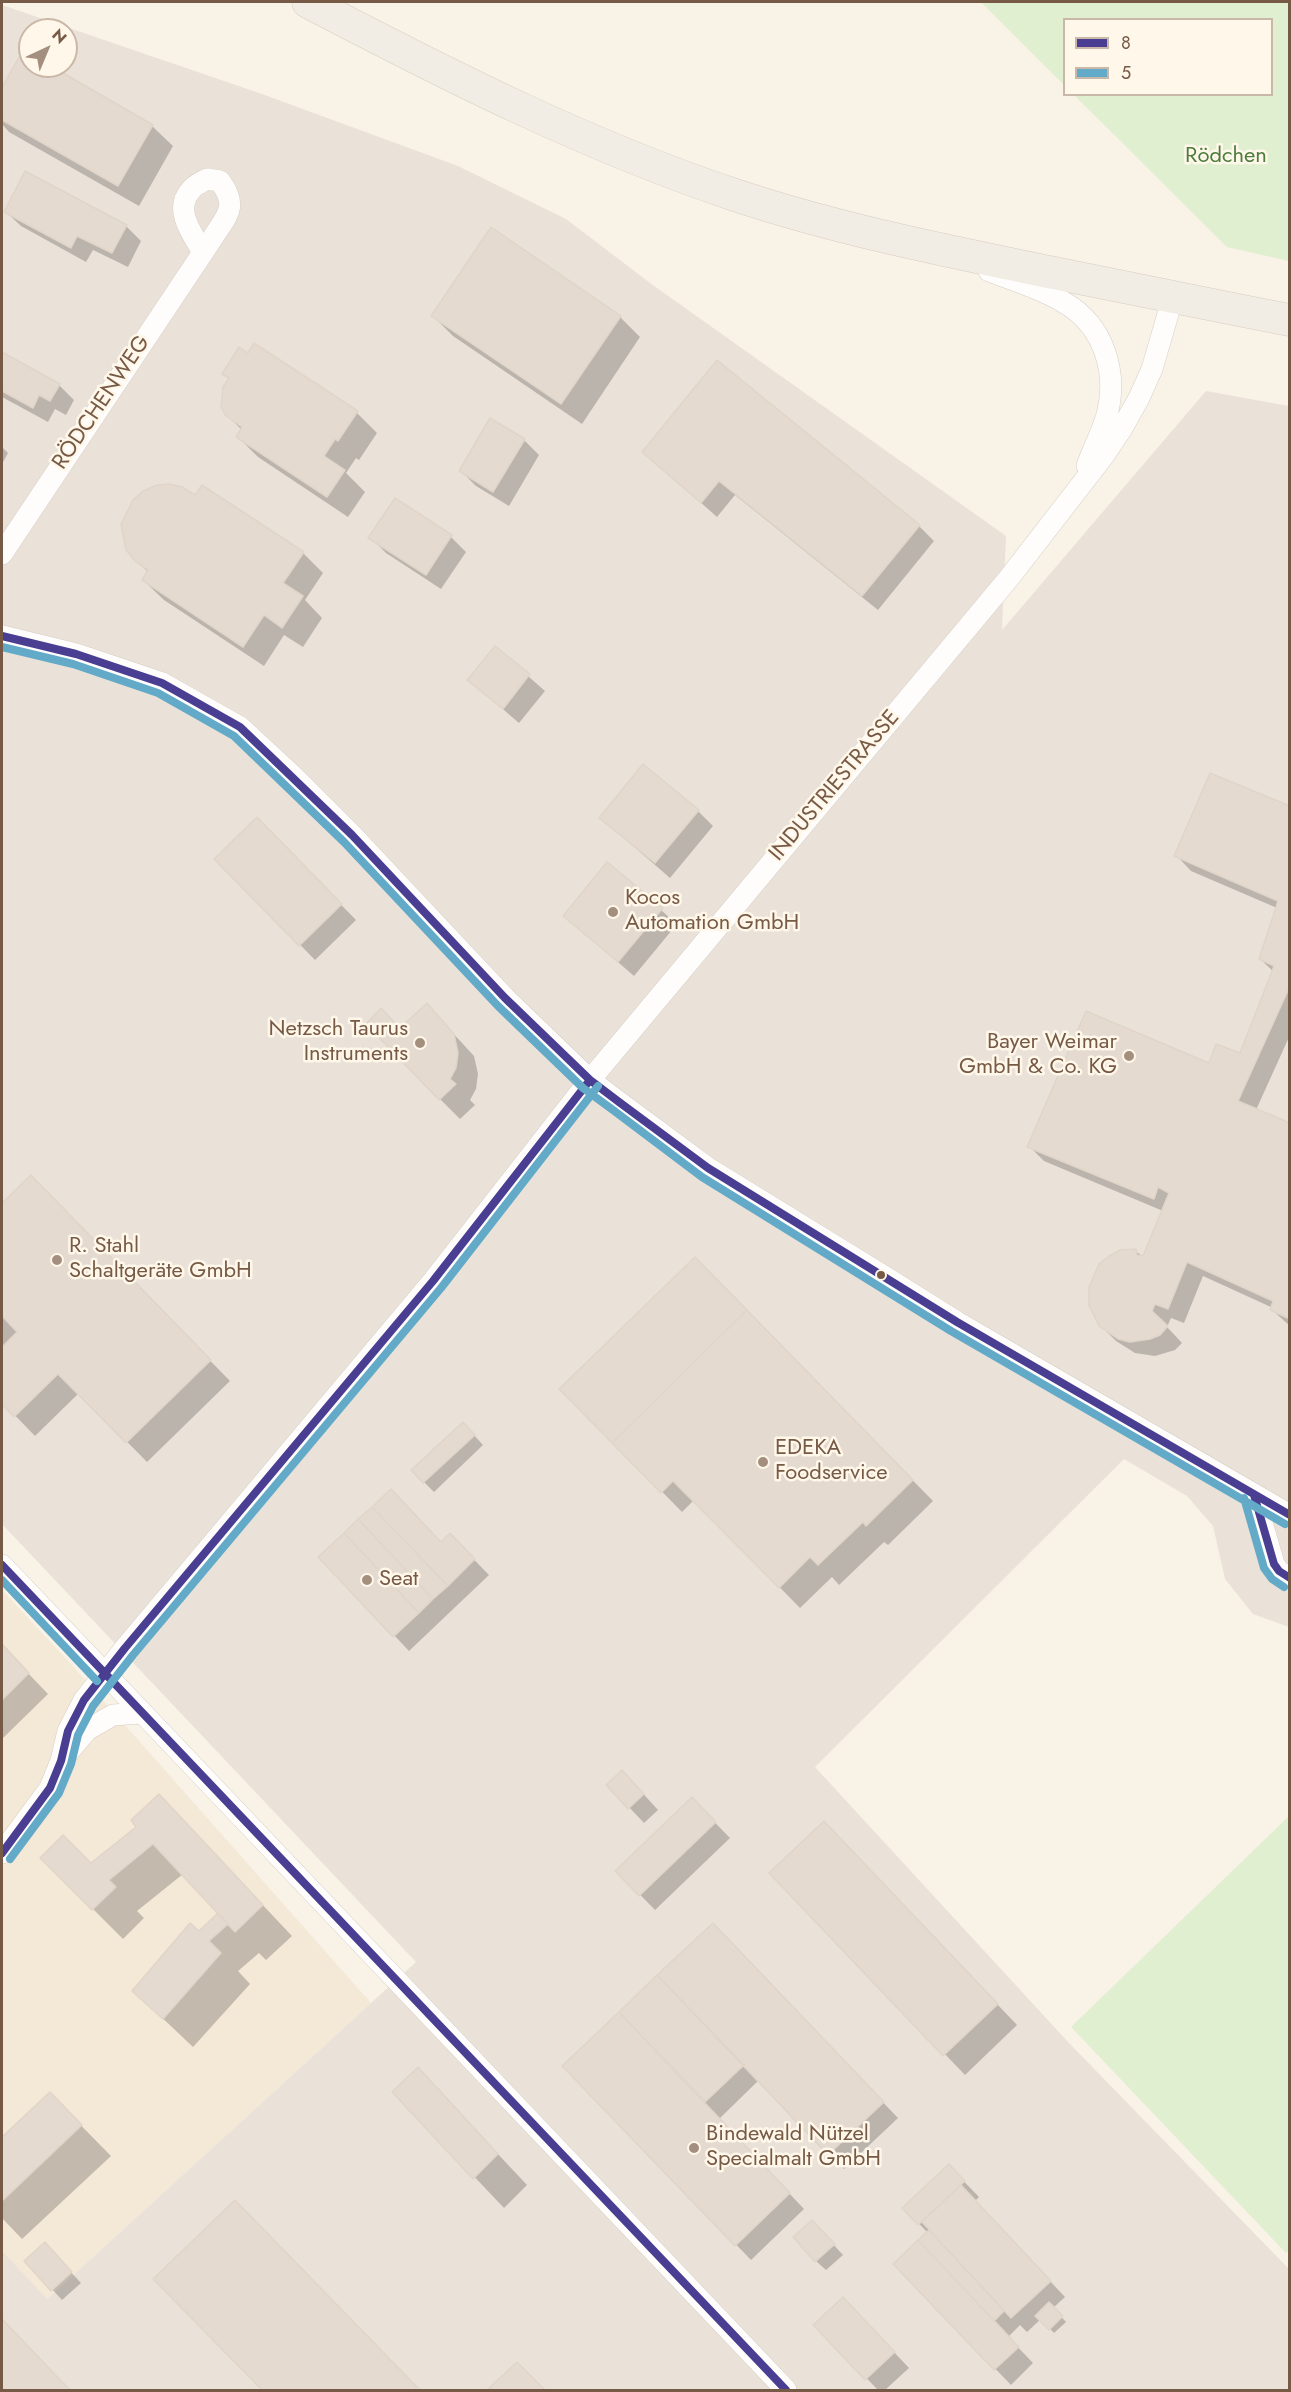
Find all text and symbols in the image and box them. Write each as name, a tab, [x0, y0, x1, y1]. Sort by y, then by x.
north arrow	[18, 18, 78, 78]
legend	[1063, 18, 1273, 96]
text: N	[47, 23, 72, 49]
text: 8	[1121, 30, 1131, 56]
text: 5	[1121, 60, 1131, 86]
park label: Rödchen	[1185, 144, 1267, 170]
street label: RÖDCHENWEG	[48, 331, 156, 475]
street label: INDUSTRIESTRASSE	[764, 705, 906, 867]
place label: Kocos Automation GmbH	[625, 886, 799, 938]
marker: Kocos Automation GmbH	[606, 905, 620, 919]
place label: Netzsch Taurus Instruments	[269, 1017, 408, 1068]
place label: Bayer Weimar GmbH & Co. KG	[959, 1030, 1117, 1082]
marker: Netzsch Taurus Instruments	[413, 1036, 427, 1050]
marker: Bayer Weimar GmbH & Co. KG	[1122, 1049, 1136, 1063]
place label: R. Stahl Schaltgeräte GmbH	[69, 1234, 252, 1286]
marker: R. Stahl Schaltgeräte GmbH	[50, 1253, 64, 1267]
unlabelled marker	[875, 1269, 887, 1281]
place label: EDEKA Foodservice	[775, 1436, 888, 1488]
marker: EDEKA Foodservice	[756, 1455, 770, 1469]
place label: Seat	[379, 1567, 418, 1593]
marker: Seat	[360, 1573, 374, 1587]
place label: Bindewald Nützel Specialmalt GmbH	[706, 2122, 881, 2174]
marker: Bindewald Nützel Specialmalt GmbH	[687, 2141, 701, 2155]

